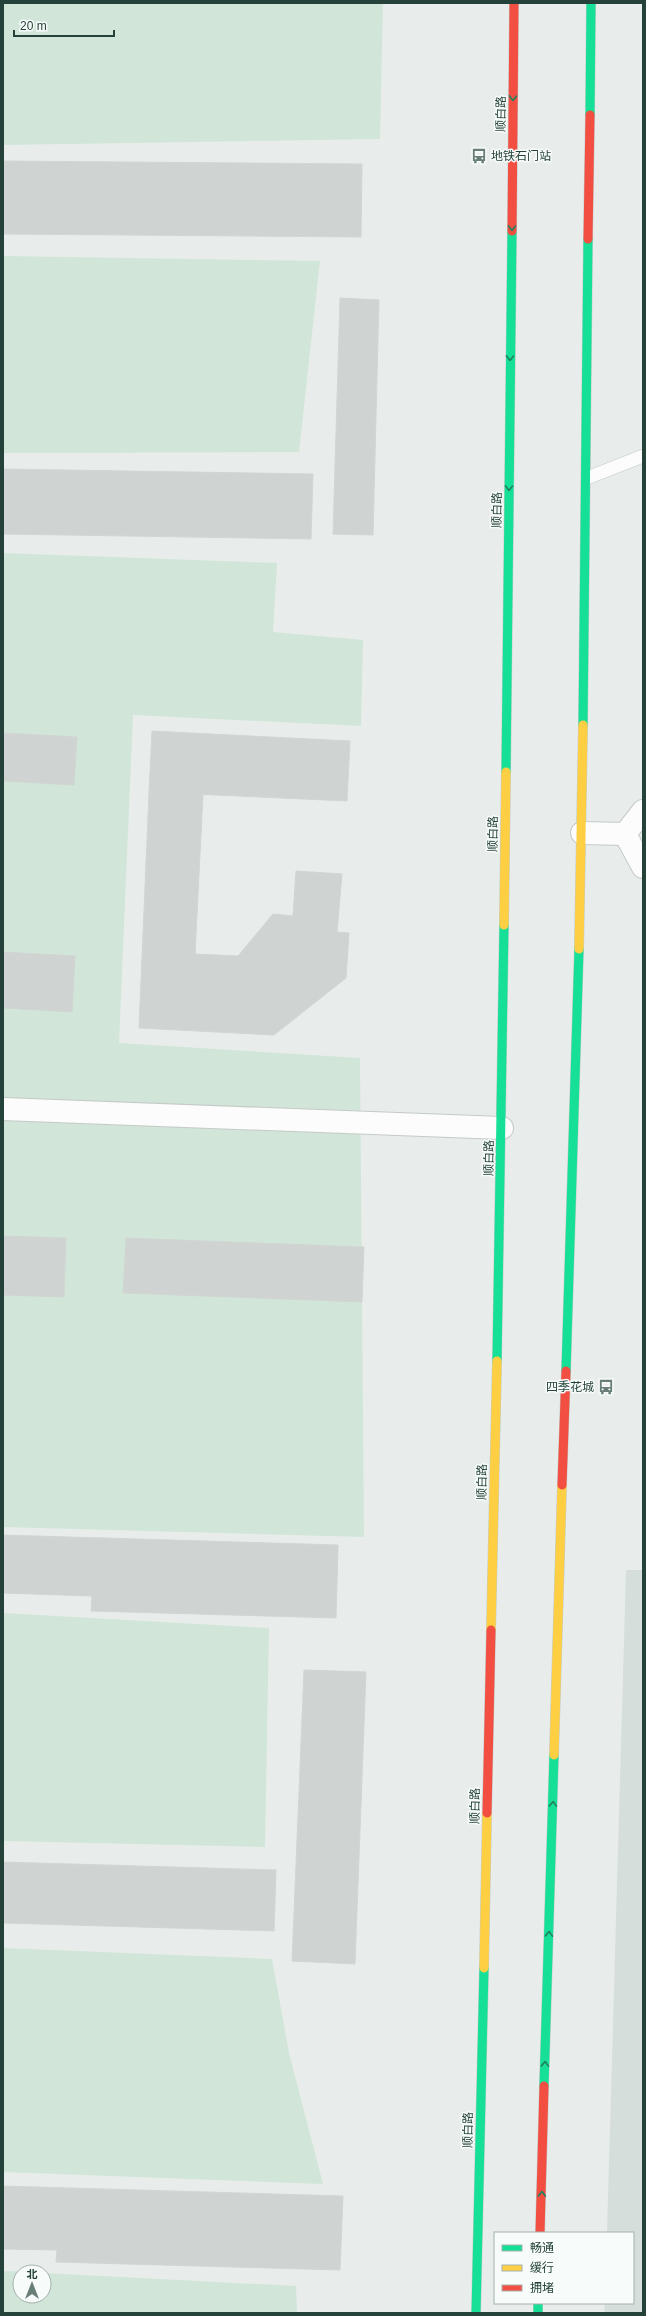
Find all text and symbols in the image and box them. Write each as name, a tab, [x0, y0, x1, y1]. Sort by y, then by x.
scale bar	[14, 12, 114, 38]
text: 20 m	[20, 19, 47, 33]
one-way arrow	[509, 95, 517, 101]
street label: 顺白路	[494, 96, 508, 132]
bus stop icon: 地铁石门站	[470, 147, 488, 165]
place label: 地铁石门站	[491, 149, 551, 163]
one-way arrow	[508, 225, 516, 231]
one-way arrow	[506, 355, 514, 361]
one-way arrow	[505, 485, 513, 491]
street label: 顺白路	[490, 492, 504, 528]
street label: 顺白路	[486, 816, 500, 852]
street label: 顺白路	[482, 1140, 496, 1176]
bus stop icon: 四季花城	[597, 1378, 615, 1396]
place label: 四季花城	[546, 1380, 594, 1394]
street label: 顺白路	[475, 1464, 489, 1500]
street label: 顺白路	[468, 1788, 482, 1824]
one-way arrow	[549, 1801, 557, 1807]
one-way arrow	[545, 1931, 553, 1937]
one-way arrow	[541, 2061, 550, 2067]
street label: 顺白路	[461, 2112, 475, 2148]
one-way arrow	[537, 2191, 546, 2197]
legend	[494, 2232, 634, 2304]
text: 畅通	[530, 2241, 554, 2255]
text: 缓行	[530, 2261, 554, 2275]
north arrow	[12, 2264, 52, 2304]
text: 北	[27, 2268, 38, 2280]
text: 拥堵	[530, 2281, 554, 2295]

